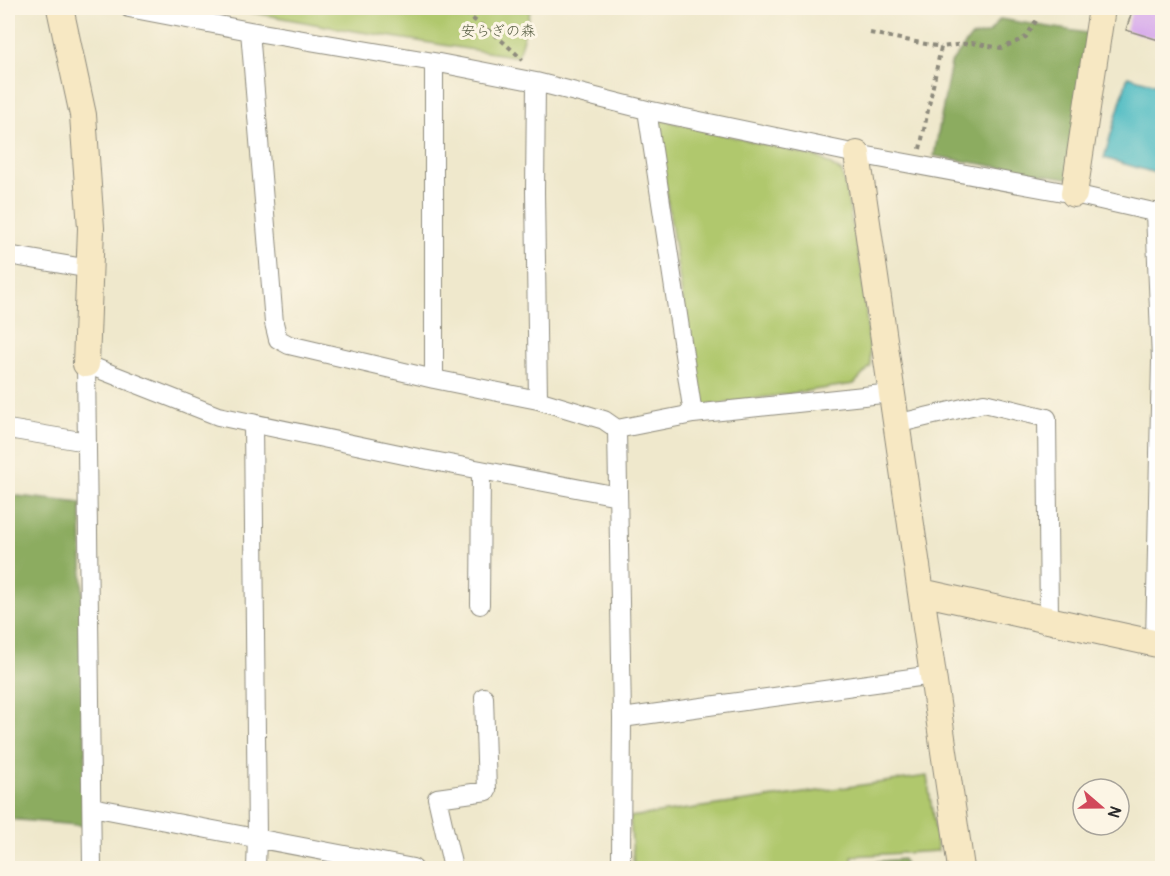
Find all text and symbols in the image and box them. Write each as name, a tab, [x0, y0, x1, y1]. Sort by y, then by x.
park label: 安らぎの森	[460, 22, 536, 41]
north arrow	[1071, 777, 1131, 837]
text: N	[1103, 803, 1125, 820]

